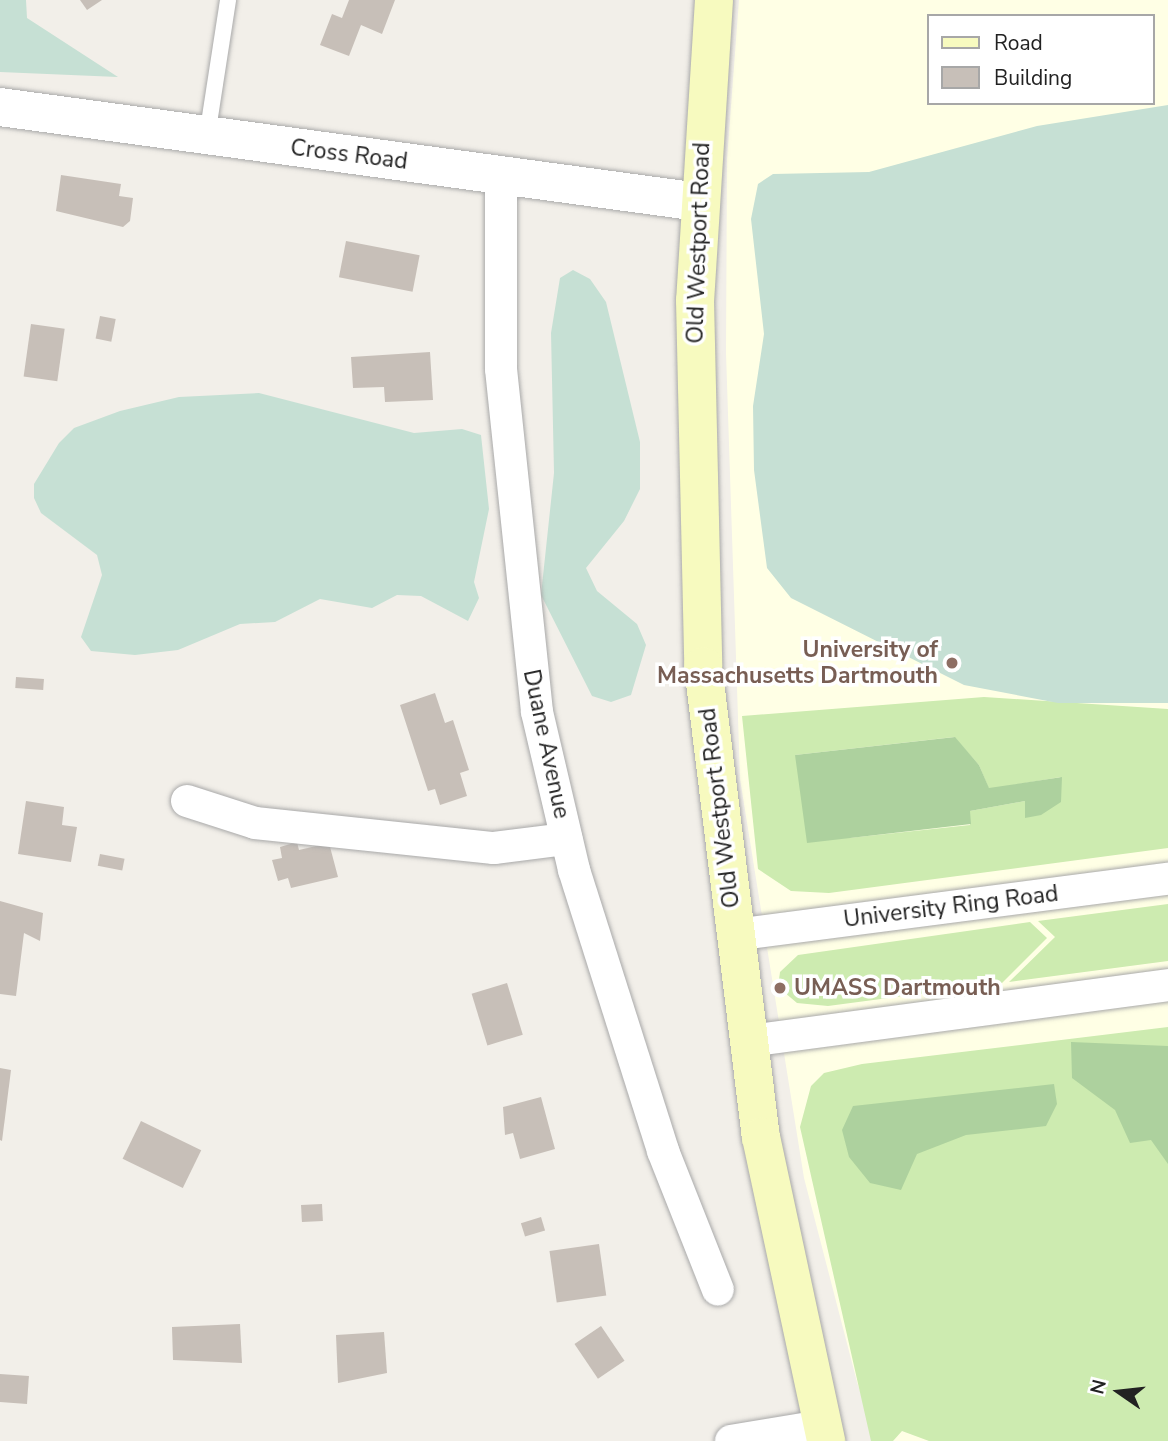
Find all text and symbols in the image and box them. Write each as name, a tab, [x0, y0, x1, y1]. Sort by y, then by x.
legend	[926, 14, 1154, 105]
text: Road	[994, 29, 1043, 57]
text: Building	[994, 64, 1072, 92]
street label: Cross Road	[289, 134, 409, 176]
street label: Old Westport Road	[682, 142, 716, 344]
place label: University of Massachusetts Dartmouth	[657, 636, 938, 690]
marker: University of Massachusetts Dartmouth	[944, 655, 960, 671]
street label: Duane Avenue	[517, 667, 575, 821]
street label: Old Westport Road	[694, 706, 746, 910]
street label: University Ring Road	[842, 880, 1060, 934]
place label: UMASS Dartmouth	[794, 974, 1001, 1002]
marker: UMASS Dartmouth	[772, 980, 788, 996]
north arrow	[1084, 1357, 1154, 1427]
text: N	[1084, 1377, 1113, 1397]

